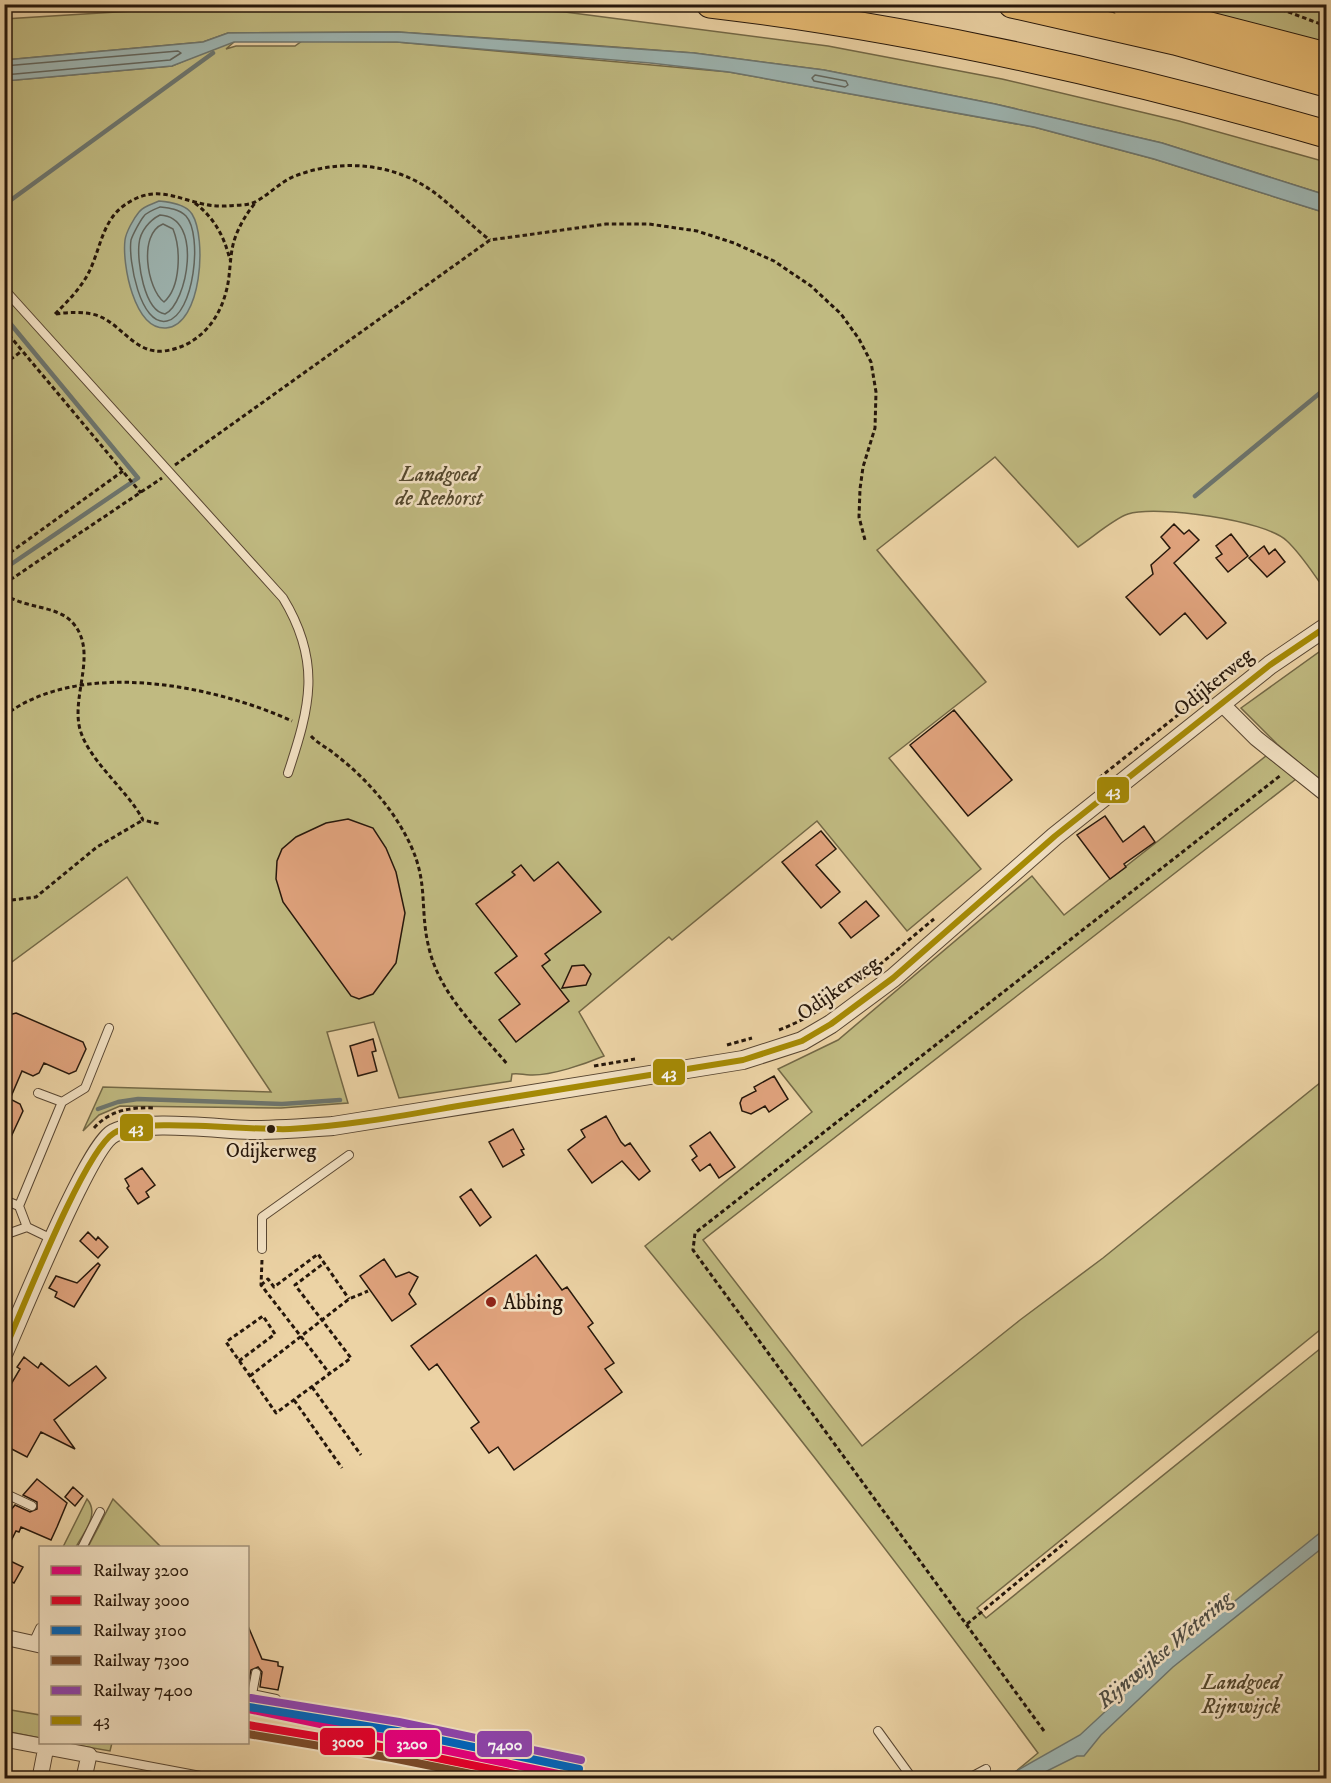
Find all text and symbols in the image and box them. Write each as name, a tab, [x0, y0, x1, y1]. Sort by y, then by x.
park label: Landgoed de Reehorst	[395, 462, 484, 512]
street label: Odijkerweg	[1168, 642, 1259, 723]
line badge: 43	[1096, 776, 1130, 804]
text: 43	[1104, 781, 1121, 801]
street label: Odijkerweg	[792, 950, 886, 1027]
line badge: 43	[652, 1058, 686, 1086]
text: 43	[660, 1063, 677, 1083]
line badge: 43	[119, 1113, 154, 1142]
text: 43	[127, 1118, 144, 1138]
marker: Odijkerweg	[265, 1123, 277, 1135]
place label: Odijkerweg	[226, 1139, 317, 1164]
place label: Abbing	[503, 1290, 563, 1316]
marker: Abbing	[484, 1295, 498, 1309]
legend	[39, 1546, 249, 1744]
text: Railway 3200	[93, 1560, 189, 1582]
water label: Rijnwijkse Wetering	[1091, 1584, 1240, 1715]
text: Railway 3000	[93, 1590, 190, 1612]
text: Railway 3100	[93, 1620, 187, 1642]
text: Railway 7300	[93, 1650, 190, 1672]
park label: Landgoed Rijnwijck	[1201, 1670, 1283, 1720]
text: Railway 7400	[93, 1680, 193, 1702]
text: 43	[93, 1710, 110, 1732]
line badge: 3000	[319, 1727, 376, 1756]
line badge: 3200	[384, 1729, 441, 1758]
line badge: 7400	[476, 1730, 533, 1758]
text: 3000	[332, 1732, 364, 1752]
text: 3200	[396, 1734, 428, 1754]
text: 7400	[488, 1735, 523, 1755]

